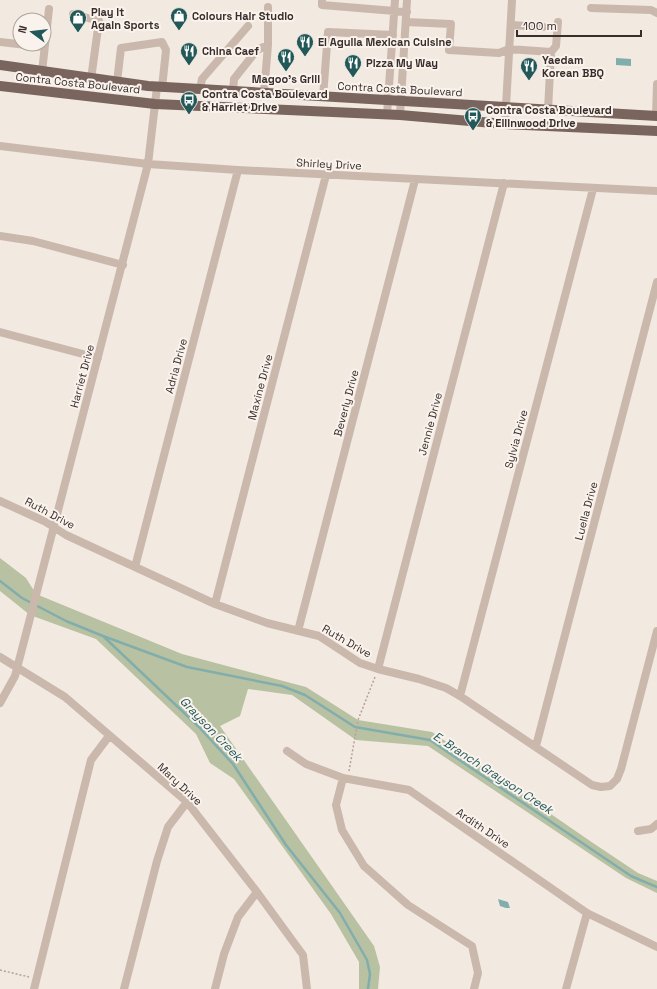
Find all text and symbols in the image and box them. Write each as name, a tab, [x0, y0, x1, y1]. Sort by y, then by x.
place label: Play It Again Sports	[91, 5, 160, 32]
shop icon: Colours Hair Studio	[169, 6, 189, 31]
shop icon: Play It Again Sports	[68, 8, 88, 33]
place label: Colours Hair Studio	[192, 9, 294, 23]
north arrow	[12, 12, 52, 52]
scale bar	[517, 12, 641, 38]
text: 100 m	[523, 18, 557, 34]
text: N	[15, 24, 30, 35]
restaurant icon: El Aguila Mexican Cuisine	[295, 32, 315, 57]
place label: El Aguila Mexican Cuisine	[318, 35, 452, 49]
restaurant icon: China Caef	[179, 41, 199, 66]
place label: China Caef	[202, 44, 259, 58]
restaurant icon: Magoo's Grill	[276, 47, 296, 72]
restaurant icon: Pizza My Way	[343, 53, 363, 78]
place label: Yaedam Korean BBQ	[542, 53, 604, 80]
place label: Pizza My Way	[366, 56, 438, 70]
restaurant icon: Yaedam Korean BBQ	[519, 56, 539, 81]
street label: Contra Costa Boulevard	[15, 69, 141, 97]
place label: Magoo's Grill	[252, 72, 320, 86]
street label: Contra Costa Boulevard	[337, 79, 463, 99]
place label: Contra Costa Boulevard & Harriet Drive	[202, 87, 328, 114]
bus stop icon: Contra Costa Boulevard & Harriet Drive	[179, 90, 199, 115]
place label: Contra Costa Boulevard & Ellinwood Drive	[486, 103, 612, 130]
bus stop icon: Contra Costa Boulevard & Ellinwood Drive	[463, 106, 483, 131]
street label: Shirley Drive	[296, 155, 362, 173]
street label: Adria Drive	[162, 337, 190, 395]
street label: Harriet Drive	[67, 343, 97, 409]
street label: Maxine Drive	[245, 353, 275, 421]
street label: Beverly Drive	[330, 368, 362, 438]
street label: Jennie Drive	[415, 391, 445, 457]
street label: Sylvia Drive	[501, 408, 531, 470]
street label: Luella Drive	[571, 480, 601, 542]
street label: Ruth Drive	[23, 494, 77, 532]
street label: Ruth Drive	[320, 621, 374, 661]
water label: Grayson Creek	[176, 694, 247, 766]
water label: E. Branch Grayson Creek	[430, 728, 557, 819]
street label: Mary Drive	[155, 760, 205, 808]
street label: Ardith Drive	[454, 805, 512, 851]

